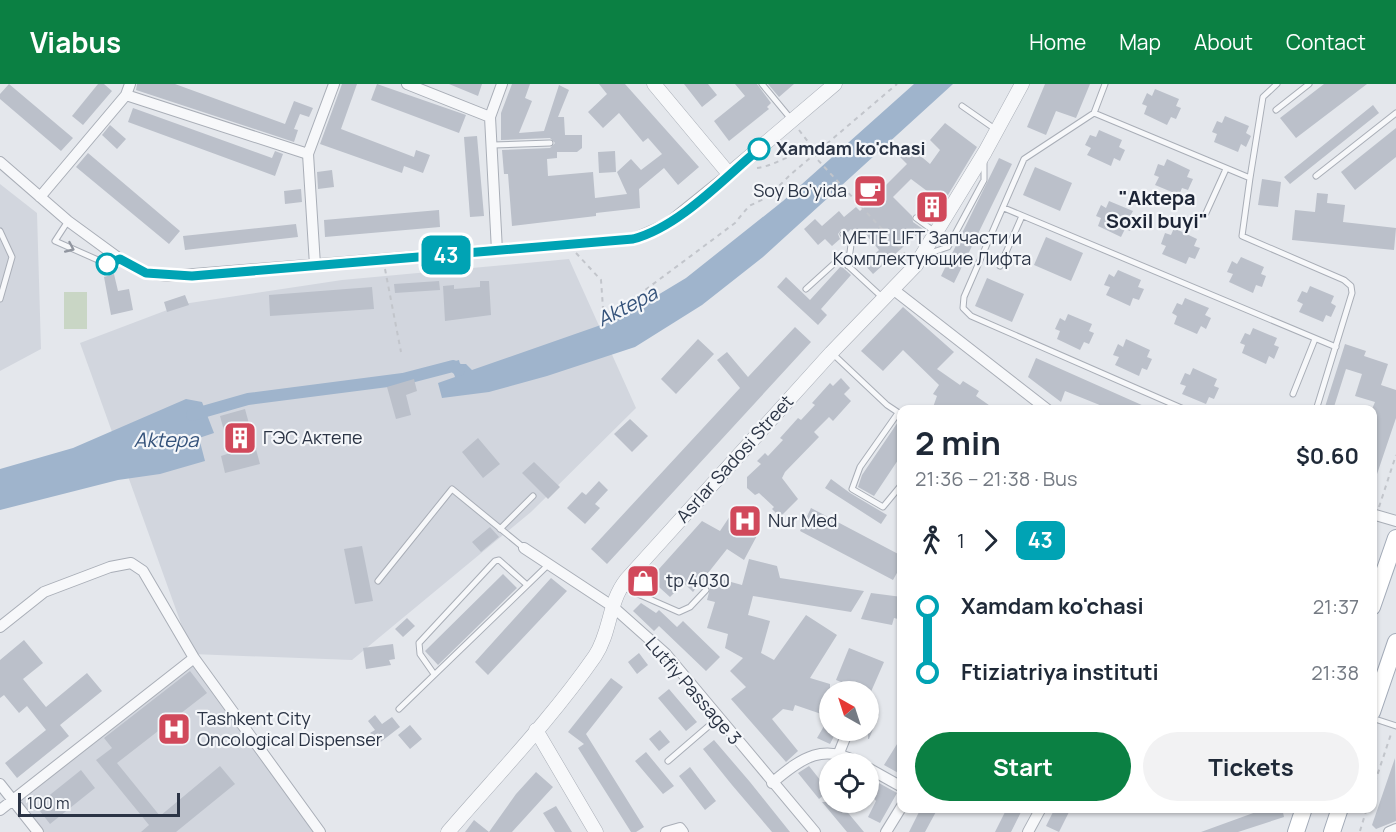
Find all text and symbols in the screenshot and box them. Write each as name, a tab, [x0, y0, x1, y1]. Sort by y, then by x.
text: Viabus	[30, 23, 121, 61]
text: Home	[1029, 28, 1086, 56]
text: Map	[1119, 28, 1161, 56]
text: About	[1194, 28, 1253, 56]
text: Contact	[1286, 28, 1366, 56]
place label: Xamdam ko'chasi	[776, 136, 926, 160]
marker: Xamdam ko'chasi	[748, 138, 770, 160]
cafe icon: Soy Bo'yida	[852, 173, 888, 209]
place label: Soy Bo'yida	[753, 178, 847, 202]
district label: "Aktepa Soxil buyi"	[1106, 184, 1208, 234]
building icon: METE LIFT Запчасти и Комплектующие Лифта	[914, 189, 950, 225]
place label: METE LIFT Запчасти и Комплектующие Лифта	[833, 225, 1031, 270]
line badge: 43	[419, 236, 473, 274]
one-way arrow	[64, 240, 75, 252]
text: 43	[434, 241, 459, 269]
unlabelled marker	[96, 253, 118, 275]
water label: Aktepa	[592, 278, 662, 332]
street label: Asrlar Sadosi Street	[670, 389, 798, 527]
building icon: ГЭС Актепe	[222, 420, 258, 456]
text: 2 min	[915, 420, 1001, 465]
place label: ГЭС Актепe	[263, 425, 362, 449]
water label: Aktepa	[134, 426, 199, 453]
text: $0.60	[1296, 441, 1359, 471]
text: 21:36 – 21:38 · Bus	[915, 465, 1077, 492]
hospital icon: Nur Med	[727, 503, 763, 539]
place label: Nur Med	[768, 508, 837, 532]
icon: walk	[915, 524, 948, 557]
icon: forward	[974, 524, 1007, 557]
text: 43	[1028, 526, 1053, 554]
text: 1	[957, 527, 965, 554]
shop icon: tp 4030	[625, 563, 661, 599]
place label: tp 4030	[666, 568, 730, 592]
text: Xamdam ko'chasi	[961, 591, 1144, 621]
text: 21:37	[1313, 593, 1359, 620]
street label: Lutfiy Passage 3	[640, 631, 747, 749]
text: Ftiziatriya instituti	[961, 657, 1159, 687]
text: 21:38	[1311, 659, 1359, 686]
north arrow	[819, 681, 879, 741]
map controls	[819, 681, 879, 813]
place label: Tashkent City Oncological Dispenser	[197, 706, 383, 751]
hospital icon: Tashkent City Oncological Dispenser	[156, 711, 192, 747]
button: Start	[915, 732, 1131, 801]
button: Tickets	[1143, 732, 1359, 801]
button: locate	[819, 753, 879, 813]
scale bar	[18, 790, 180, 818]
text: 100 m	[27, 792, 70, 814]

